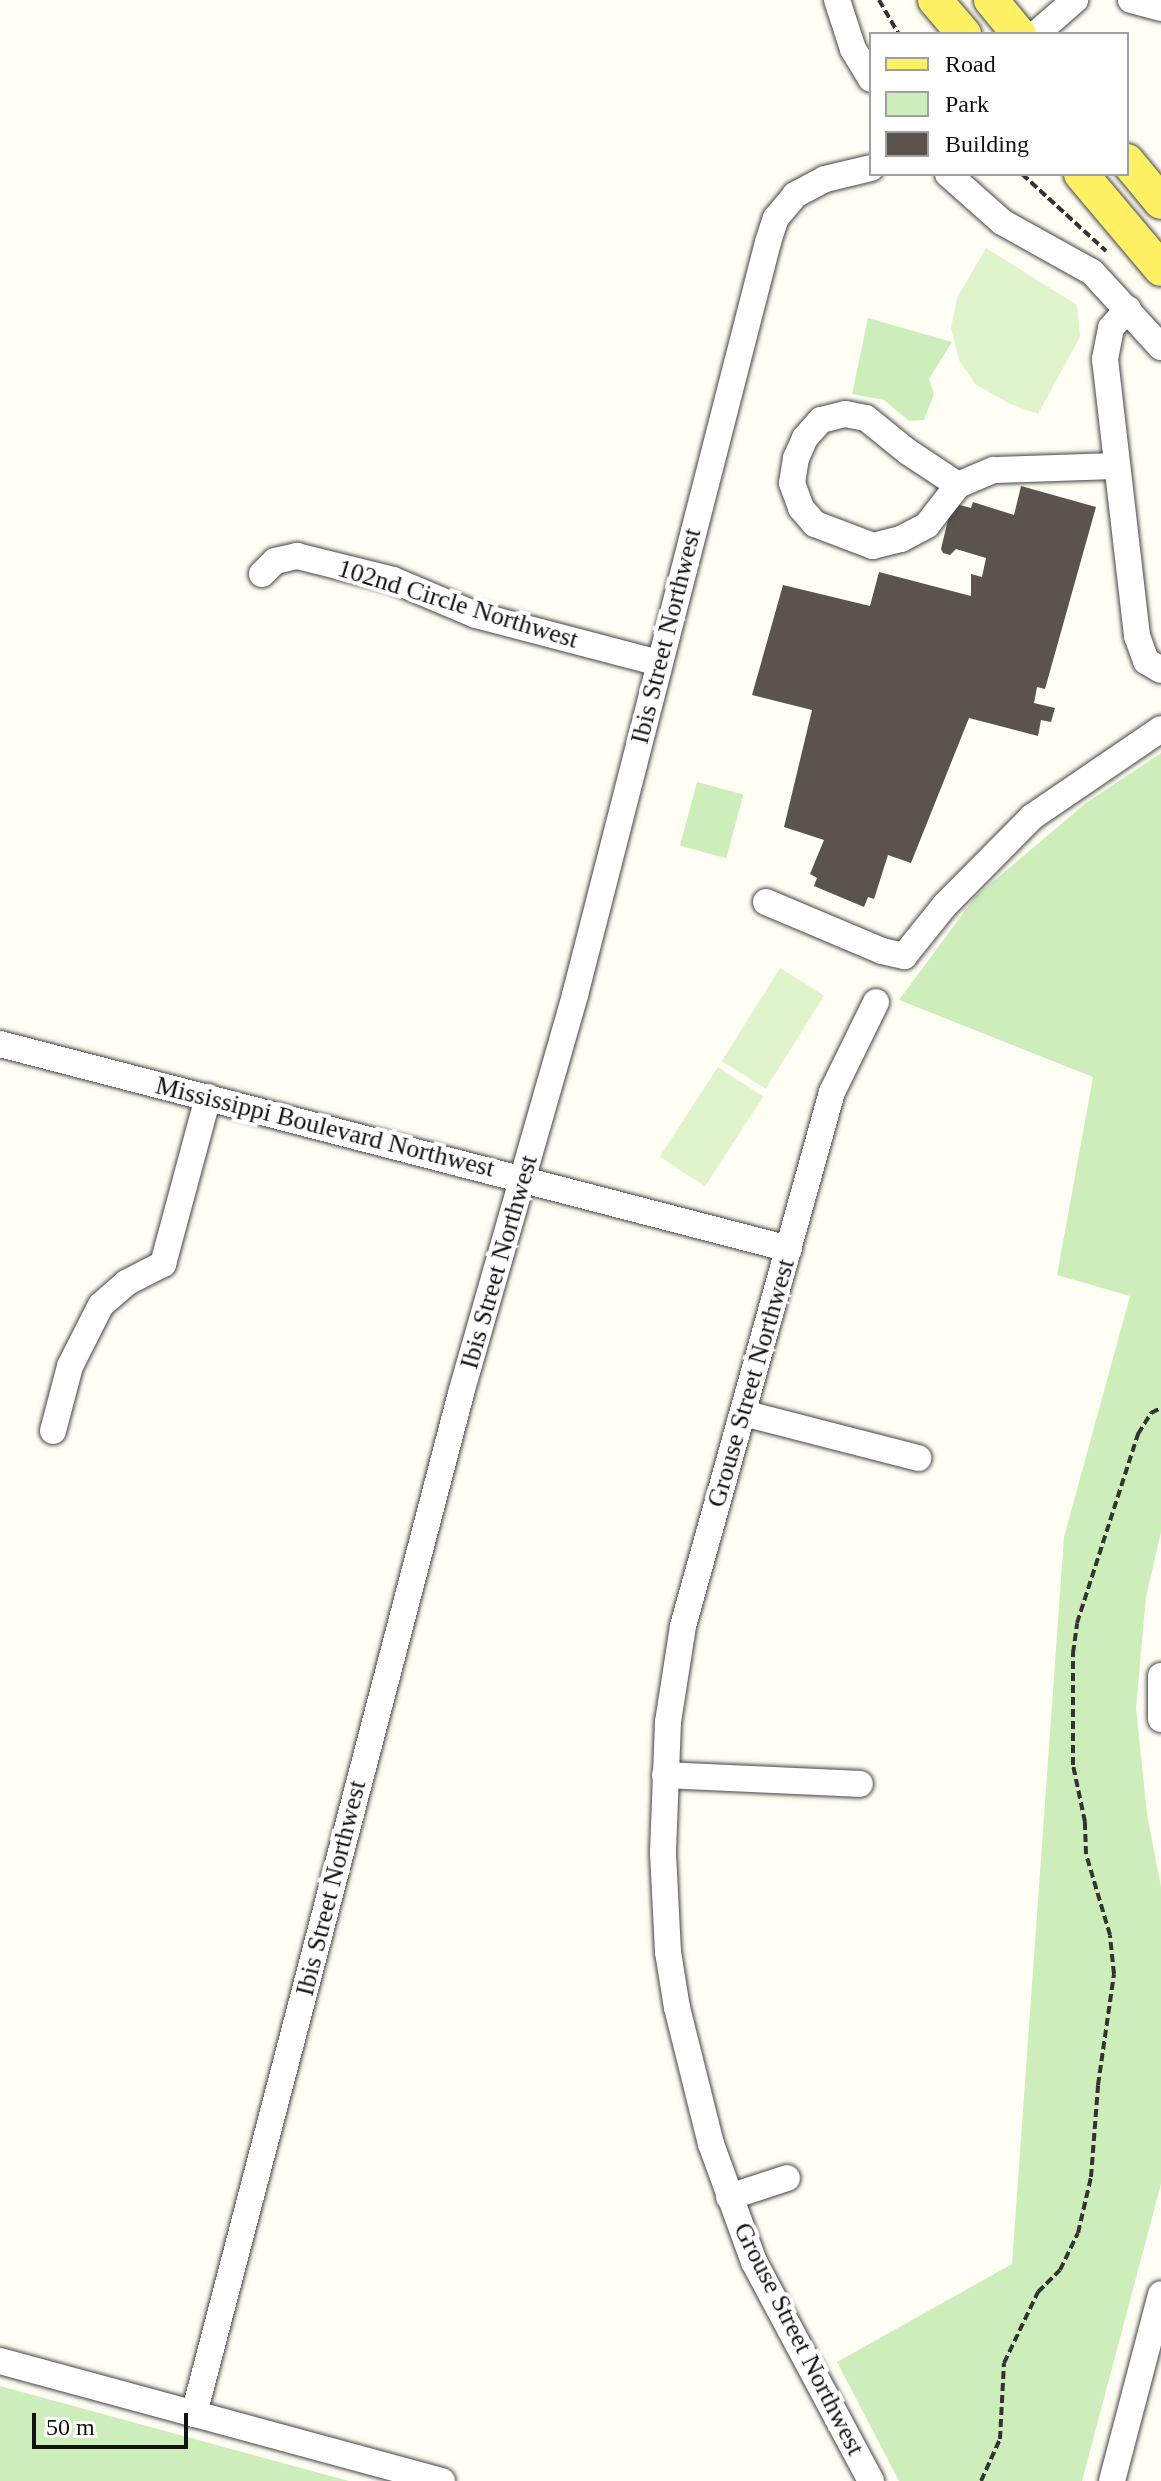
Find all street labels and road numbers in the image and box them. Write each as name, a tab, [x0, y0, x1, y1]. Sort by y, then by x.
street label: Ibis Street Northwest	[624, 525, 708, 747]
street label: 102nd Circle Northwest	[334, 553, 582, 655]
street label: Mississippi Boulevard Northwest	[152, 1070, 498, 1184]
street label: Ibis Street Northwest	[454, 1151, 544, 1373]
street label: Grouse Street Northwest	[701, 1255, 801, 1511]
street label: Ibis Street Northwest	[289, 1777, 373, 1999]
street label: Grouse Street Northwest	[727, 2217, 871, 2461]

